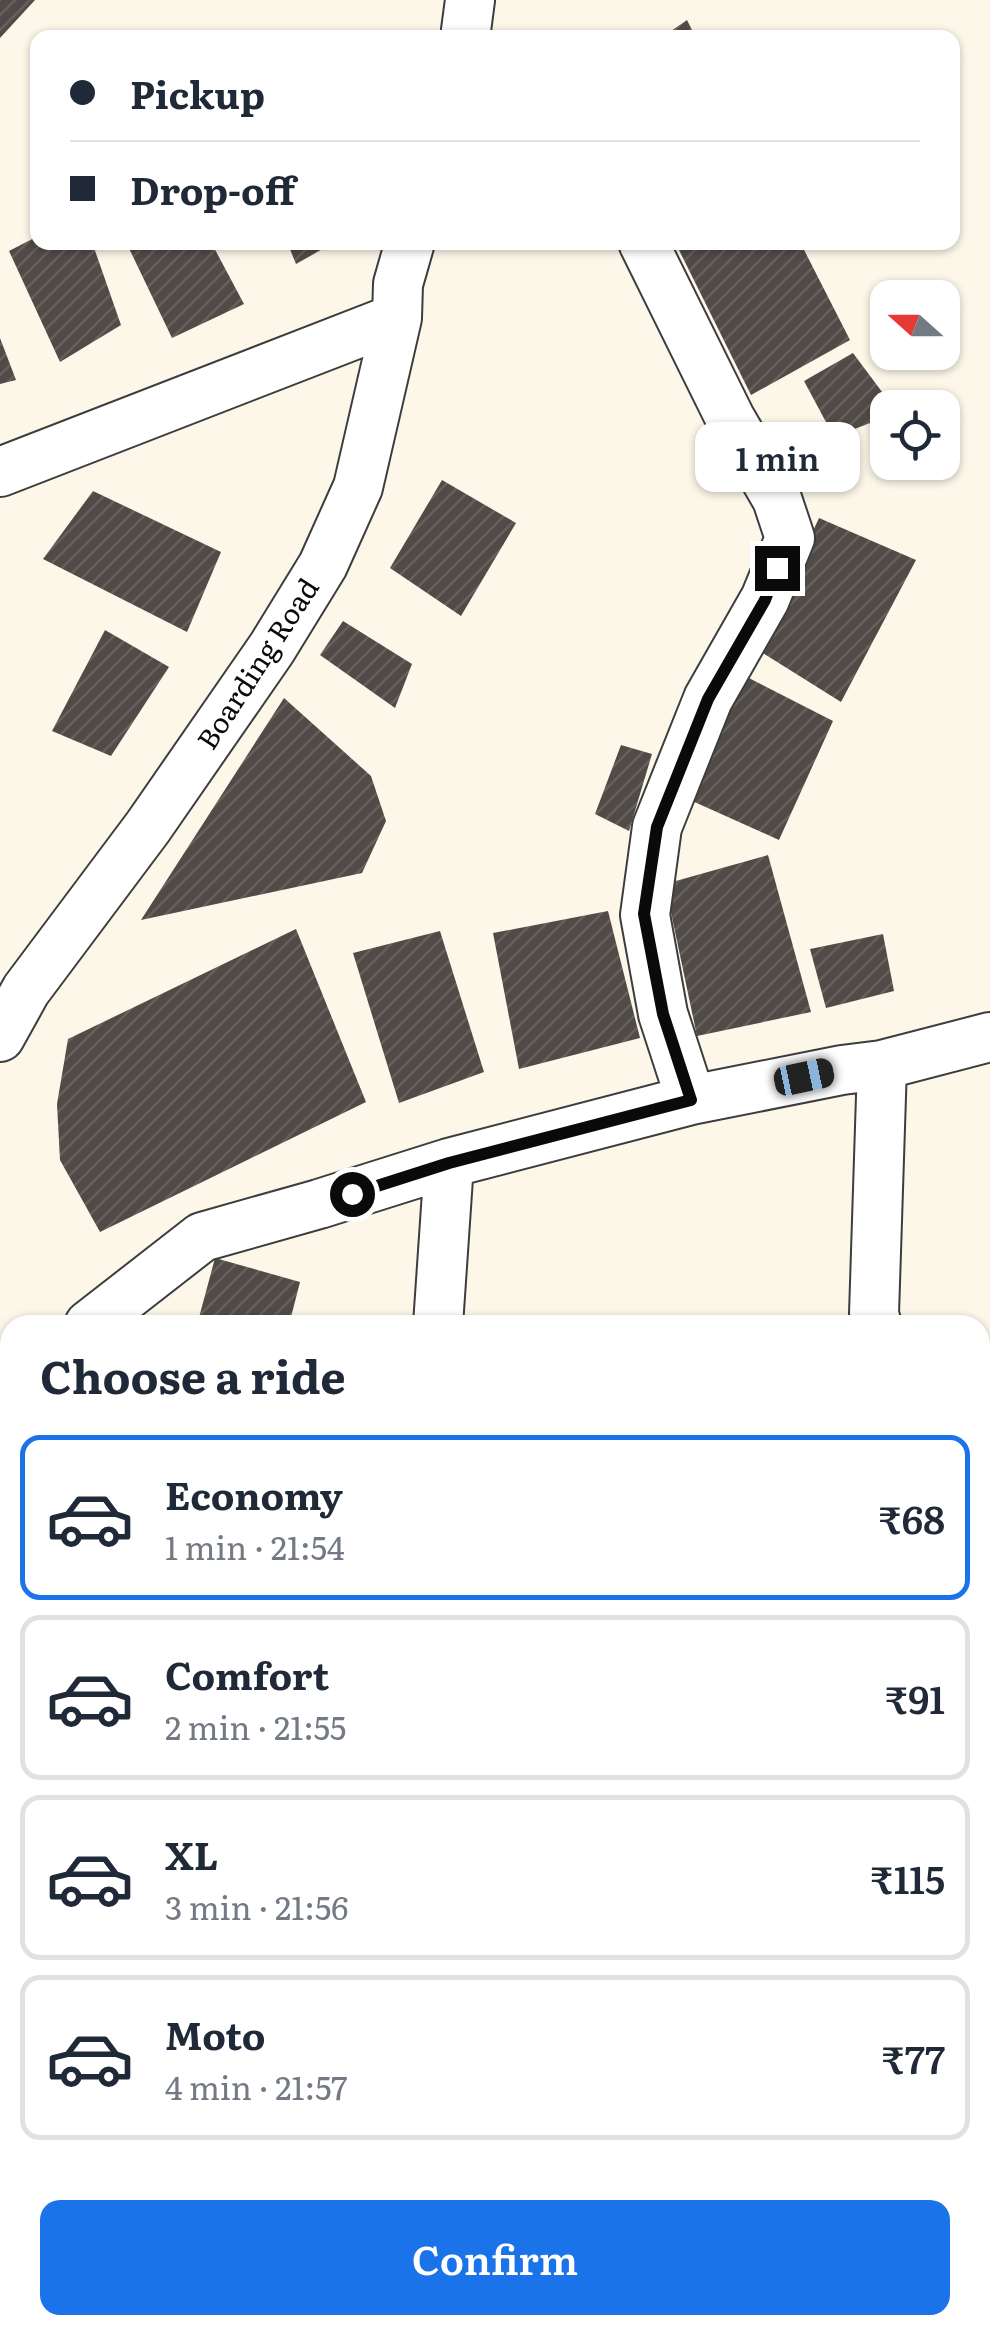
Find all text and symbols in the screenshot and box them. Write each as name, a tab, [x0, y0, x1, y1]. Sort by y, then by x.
text: Pickup	[130, 64, 265, 121]
text: Drop-off	[130, 160, 295, 217]
north arrow	[870, 280, 960, 370]
map controls	[870, 280, 960, 480]
button: locate	[870, 390, 960, 480]
callout: 1 min	[694, 423, 860, 493]
text: 1 min	[735, 433, 820, 481]
route end	[755, 546, 800, 591]
street label: Boarding Road	[185, 569, 328, 757]
car	[772, 1056, 836, 1098]
route start	[330, 1172, 375, 1217]
text: Choose a ride	[40, 1341, 346, 1408]
text: Economy	[165, 1465, 343, 1522]
icon: car	[45, 1473, 135, 1563]
text: ₹68	[879, 1489, 945, 1546]
text: 1 min · 21:54	[165, 1522, 345, 1570]
text: Comfort	[165, 1645, 329, 1702]
icon: car	[45, 1653, 135, 1743]
text: ₹91	[885, 1669, 945, 1726]
text: 2 min · 21:55	[165, 1702, 346, 1750]
text: XL	[165, 1825, 218, 1882]
icon: car	[45, 1833, 135, 1923]
text: ₹115	[871, 1849, 945, 1906]
text: 3 min · 21:56	[165, 1882, 348, 1930]
text: Moto	[165, 2005, 265, 2062]
icon: car	[45, 2013, 135, 2103]
text: ₹77	[882, 2029, 945, 2086]
text: 4 min · 21:57	[165, 2062, 348, 2110]
button: Confirm	[40, 2200, 950, 2315]

